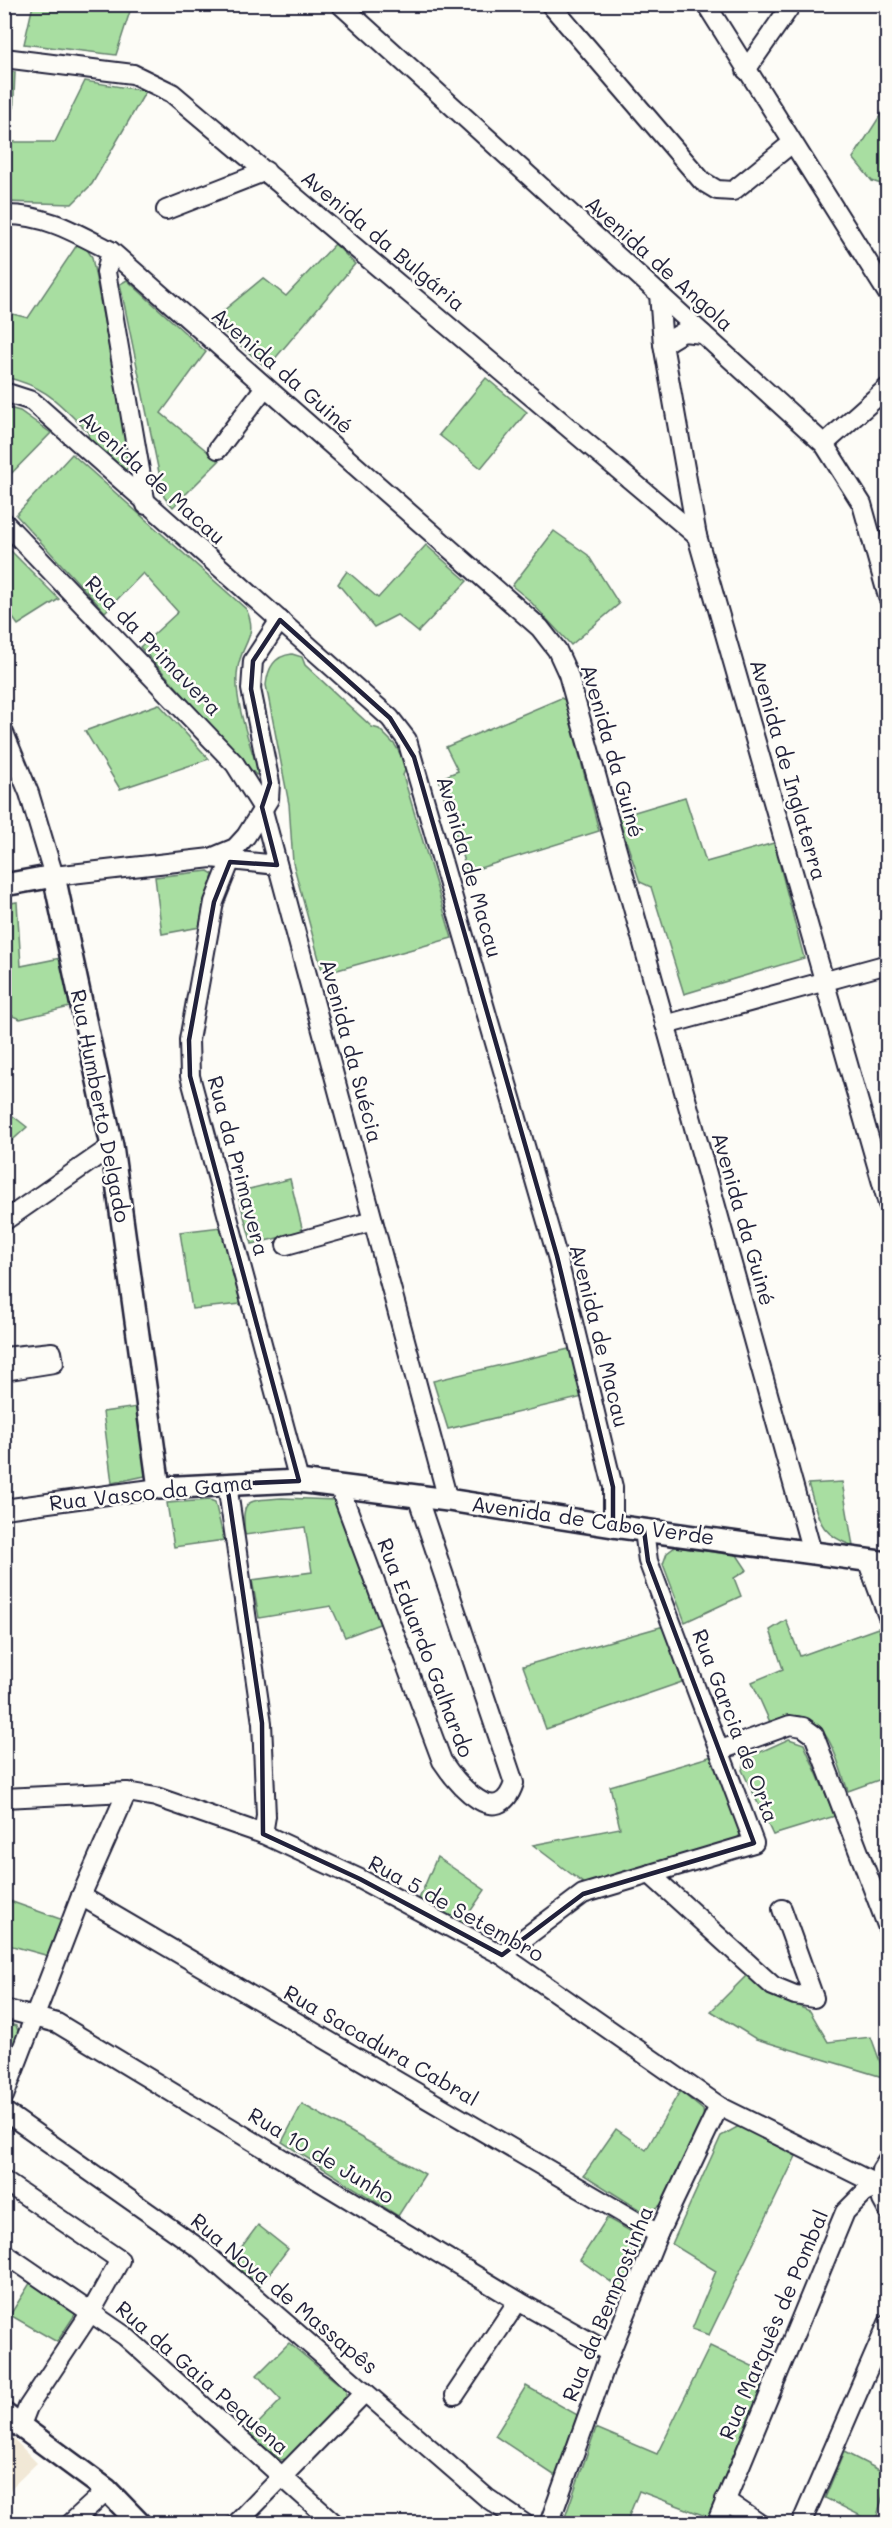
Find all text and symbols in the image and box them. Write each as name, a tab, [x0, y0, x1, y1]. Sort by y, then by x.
street label: Avenida da Bulgária	[296, 163, 472, 316]
street label: Avenida de Angola	[580, 189, 740, 336]
street label: Avenida da Guiné	[207, 301, 359, 439]
street label: Avenida de Macau	[74, 404, 232, 550]
street label: Rua da Primavera	[80, 569, 228, 721]
street label: Avenida de Inglaterra	[745, 656, 834, 883]
street label: Avenida da Guiné	[576, 661, 651, 840]
street label: Avenida de Macau	[432, 773, 509, 960]
street label: Avenida da Suécia	[315, 956, 390, 1145]
street label: Rua Humberto Delgado	[66, 987, 137, 1225]
street label: Rua da Primavera	[202, 1073, 276, 1259]
street label: Avenida da Guiné	[707, 1129, 782, 1308]
street label: Avenida de Macau	[565, 1241, 636, 1430]
street label: Rua Vasco da Gama	[48, 1467, 254, 1516]
street label: Avenida de Cabo Verde	[470, 1489, 716, 1550]
street label: Rua Eduardo Galhardo	[372, 1534, 481, 1761]
street label: Rua Garcia de Orta	[687, 1625, 786, 1826]
street label: Rua 5 de Setembro	[364, 1848, 549, 1967]
street label: Rua Sacadura Cabral	[279, 1978, 484, 2112]
street label: Rua 10 de Junho	[244, 2100, 400, 2209]
street label: Rua da Bempostinha	[555, 2202, 658, 2405]
street label: Rua Marquês de Pombal	[712, 2205, 833, 2443]
street label: Rua Nova de Massapês	[186, 2206, 384, 2379]
street label: Rua da Gaia Pequena	[111, 2294, 295, 2460]

